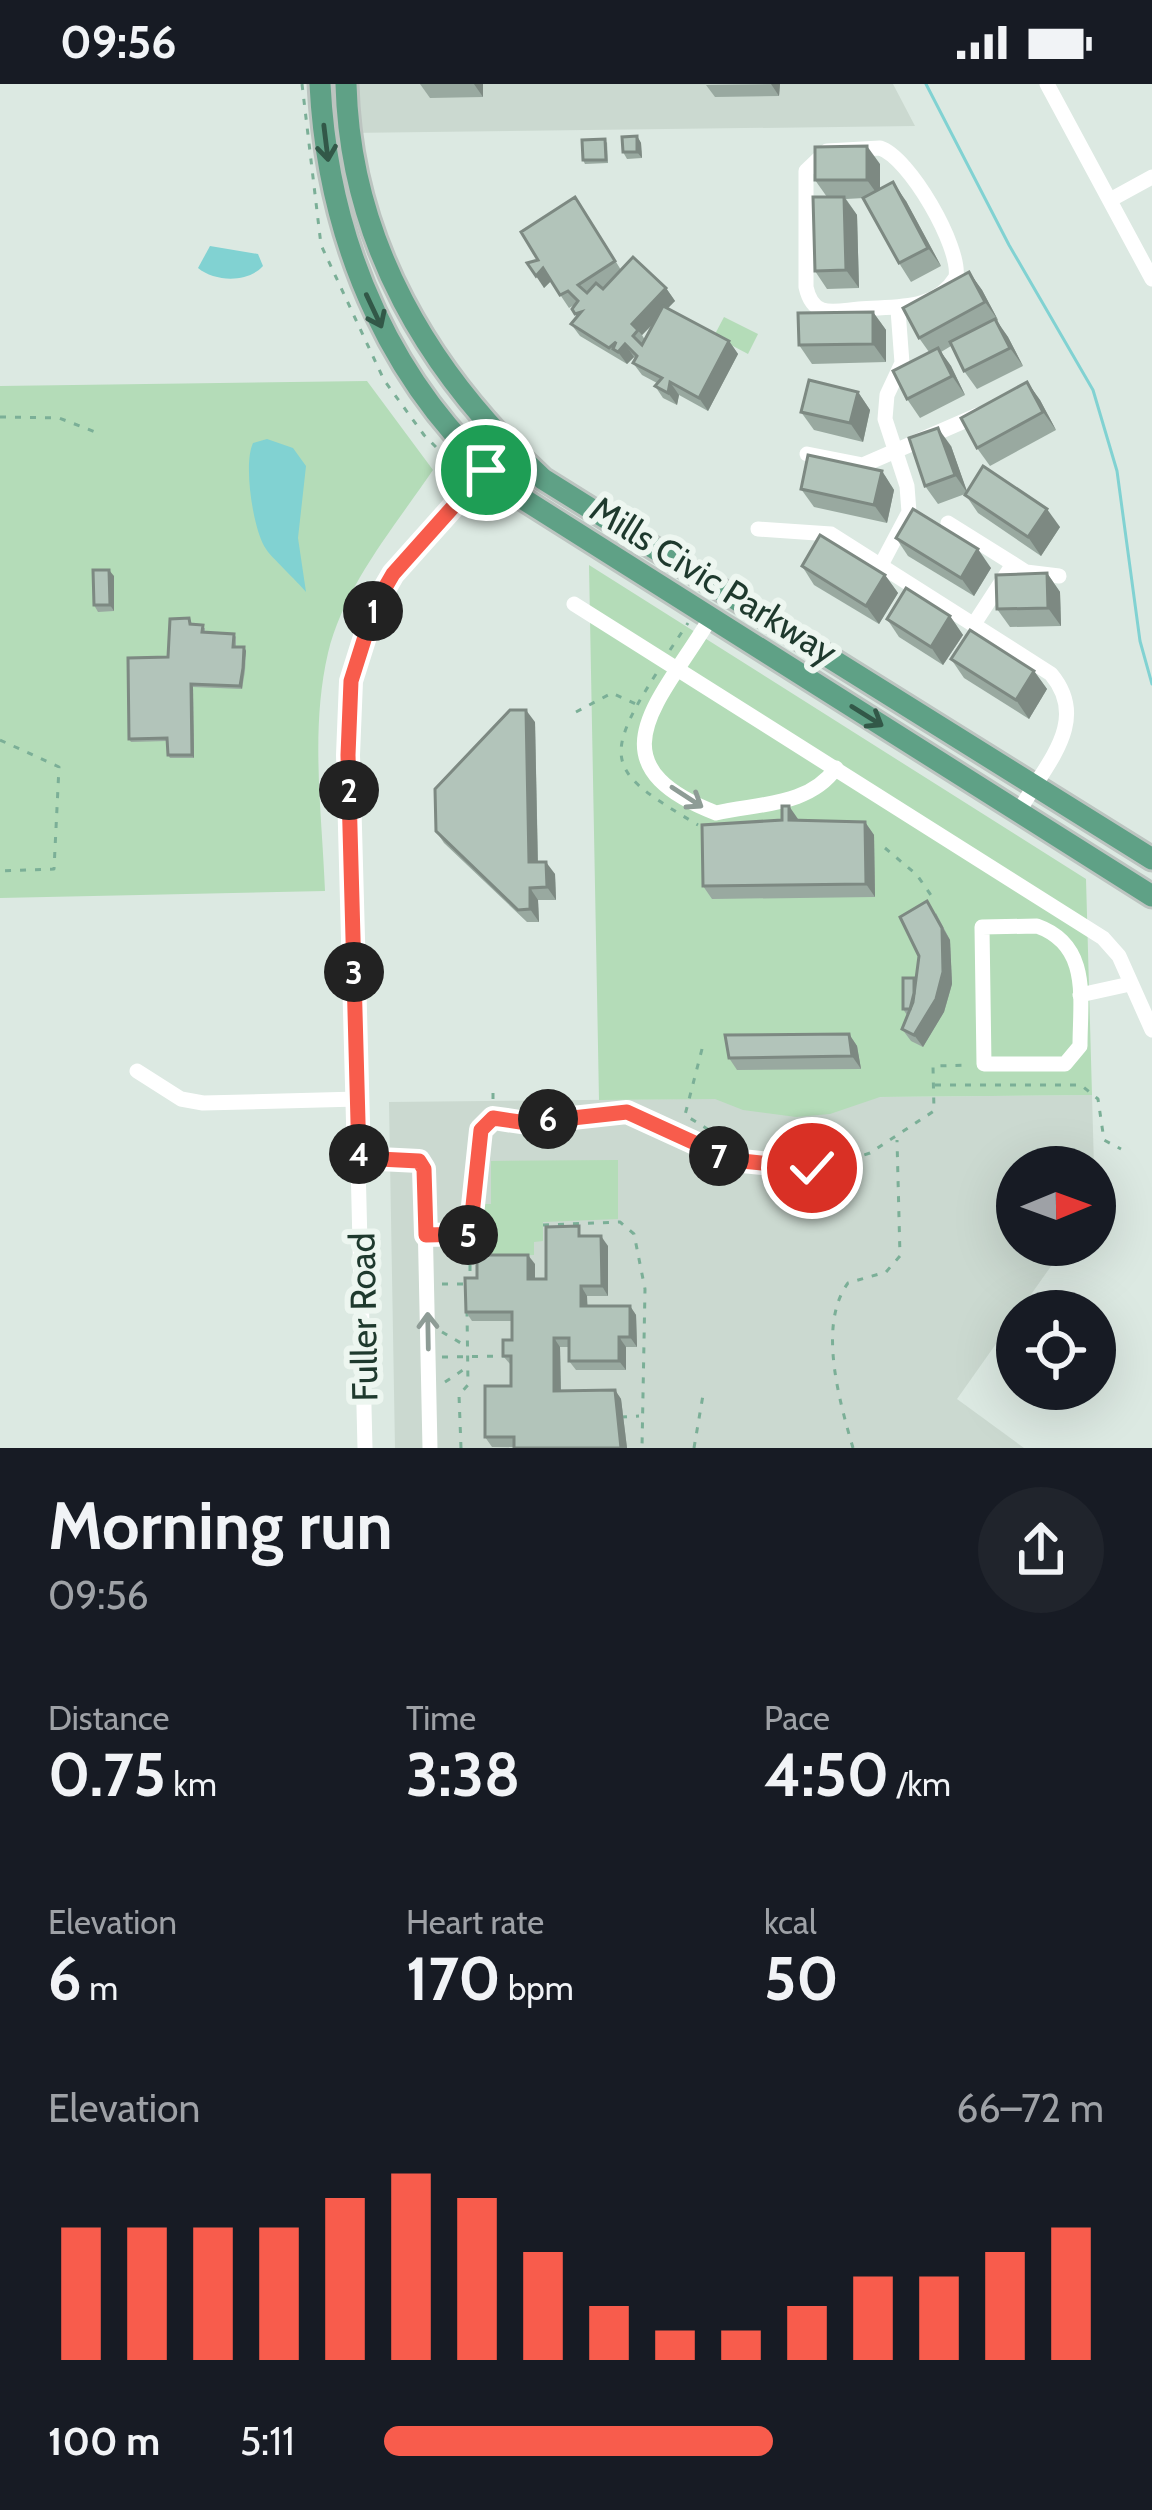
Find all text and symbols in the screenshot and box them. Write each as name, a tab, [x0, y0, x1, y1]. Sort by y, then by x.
text: 09:56	[60, 15, 177, 69]
one-way arrow	[315, 123, 337, 162]
one-way arrow	[364, 292, 386, 328]
pin	[435, 419, 537, 521]
icon: arrive	[453, 437, 519, 503]
street label: Mills Civic Parkway	[582, 486, 846, 674]
pin: 1	[343, 581, 403, 641]
text: 1	[367, 591, 379, 631]
one-way arrow	[849, 703, 883, 728]
pin: 2	[319, 760, 379, 820]
text: 2	[340, 770, 358, 810]
one-way arrow	[670, 785, 704, 809]
pin: 3	[324, 942, 384, 1002]
text: 3	[345, 952, 363, 992]
pin: 6	[518, 1089, 578, 1149]
text: 6	[539, 1099, 557, 1139]
pin	[761, 1117, 863, 1219]
pin: 4	[329, 1124, 389, 1184]
pin: 7	[689, 1126, 749, 1186]
text: 4	[349, 1134, 369, 1174]
icon: check	[779, 1135, 845, 1201]
text: 7	[711, 1136, 727, 1176]
north arrow	[996, 1146, 1116, 1266]
map controls	[996, 1146, 1116, 1410]
pin: 5	[438, 1205, 498, 1265]
text: 5	[459, 1215, 477, 1255]
street label: Fuller Road	[340, 1232, 386, 1402]
button: locate	[996, 1290, 1116, 1410]
one-way arrow	[417, 1312, 439, 1351]
text: Morning run	[48, 1485, 393, 1566]
button: share	[978, 1487, 1104, 1613]
text: 09:56	[48, 1571, 149, 1619]
text: Distance	[48, 1698, 169, 1738]
text: Time	[406, 1698, 476, 1738]
text: Pace	[764, 1698, 830, 1738]
text: 0.75	[48, 1738, 166, 1811]
text: 3:38	[406, 1738, 520, 1811]
text: 4:50	[764, 1738, 889, 1811]
text: km	[166, 1764, 217, 1804]
text: /km	[889, 1764, 951, 1804]
text: Elevation	[48, 1902, 177, 1942]
text: Heart rate	[406, 1902, 544, 1942]
text: kcal	[764, 1902, 817, 1942]
text: 6	[48, 1942, 82, 2015]
text: 170	[406, 1942, 501, 2015]
text: 50	[764, 1942, 839, 2015]
text: m	[82, 1968, 118, 2008]
text: bpm	[501, 1968, 574, 2008]
text: Elevation	[48, 2084, 200, 2132]
text: 66–72 m	[956, 2084, 1104, 2132]
text: 100 m	[48, 2417, 160, 2465]
text: 5:11	[240, 2417, 295, 2465]

